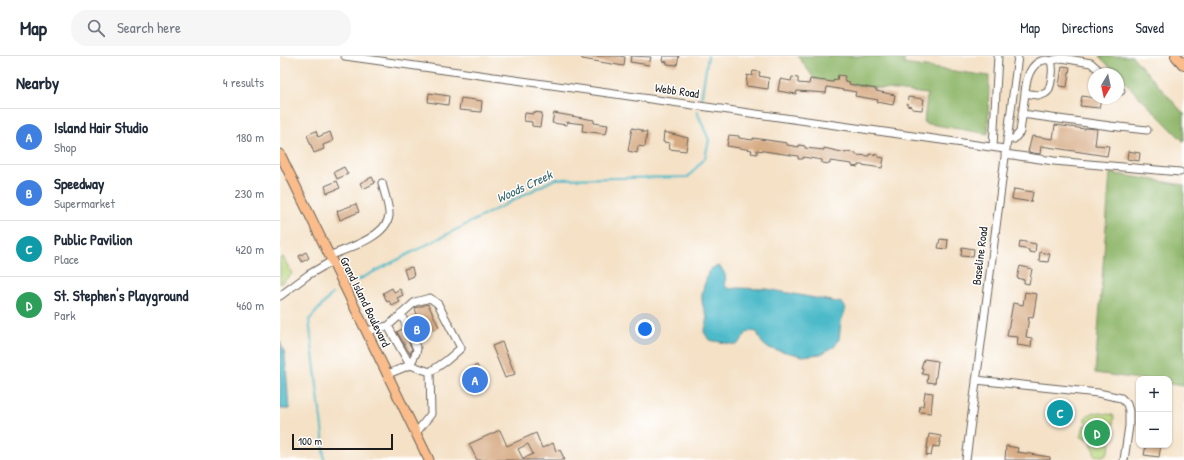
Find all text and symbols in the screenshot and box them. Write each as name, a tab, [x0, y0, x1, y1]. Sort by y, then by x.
search box	[71, 10, 351, 46]
text: Map	[20, 15, 47, 41]
icon: search	[85, 17, 107, 39]
text: Search here	[117, 17, 181, 38]
text: Map	[1020, 18, 1040, 37]
text: Directions	[1062, 18, 1113, 37]
text: Saved	[1135, 18, 1164, 37]
north arrow	[1088, 68, 1124, 104]
text: Nearby	[16, 71, 59, 94]
text: 4 results	[223, 73, 264, 91]
street label: Webb Road	[654, 79, 701, 102]
text: Island Hair Studio	[54, 117, 148, 138]
text: A	[26, 128, 32, 146]
text: 180 m	[236, 128, 264, 146]
text: Shop	[54, 138, 76, 156]
water label: Woods Creek	[493, 165, 556, 207]
text: Speedway	[54, 173, 104, 194]
text: B	[26, 184, 32, 202]
text: 230 m	[234, 184, 264, 202]
text: Supermarket	[54, 194, 115, 212]
street label: Baseline Road	[967, 225, 992, 286]
text: Public Pavilion	[54, 229, 133, 250]
text: C	[25, 240, 33, 258]
text: 420 m	[235, 240, 264, 258]
text: Place	[54, 250, 79, 268]
street label: Grand Island Boulevard	[336, 254, 395, 350]
text: St. Stephen's Playground	[54, 285, 188, 306]
text: D	[26, 296, 32, 314]
text: 460 m	[236, 296, 264, 314]
text: Park	[54, 306, 76, 324]
pin: B	[404, 314, 430, 344]
your location	[635, 319, 655, 339]
pin: A	[462, 365, 488, 395]
map controls	[1136, 376, 1172, 448]
button: +	[1136, 376, 1172, 412]
pin: C	[1047, 398, 1073, 428]
button: −	[1136, 412, 1172, 448]
pin: D	[1084, 418, 1110, 448]
scale bar	[292, 432, 393, 451]
text: 100 m	[298, 434, 322, 448]

